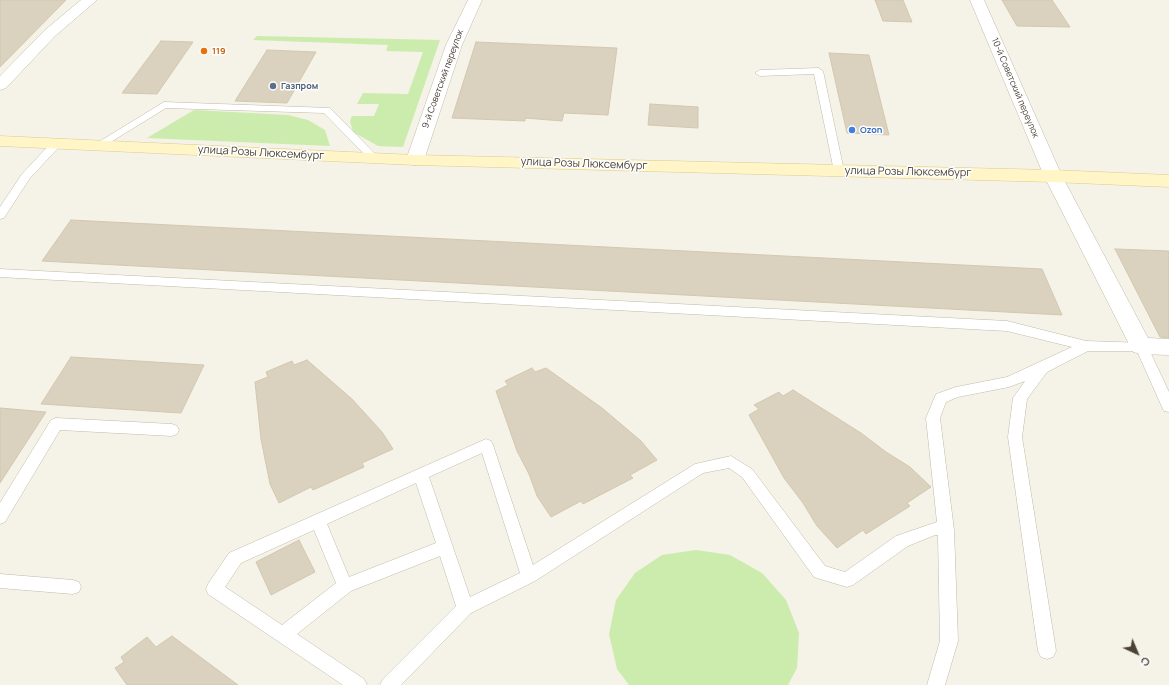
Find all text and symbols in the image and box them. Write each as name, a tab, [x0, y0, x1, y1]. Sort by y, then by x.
street label: 9-й Советский переулок	[420, 28, 466, 130]
street label: 10-й Советский переулок	[989, 36, 1041, 140]
marker: 119	[199, 46, 209, 56]
place label: 119	[212, 46, 225, 56]
marker: Газпром	[268, 81, 278, 91]
place label: Газпром	[281, 81, 318, 91]
marker: Ozon	[847, 125, 857, 135]
place label: Ozon	[860, 125, 882, 135]
street label: улица Розы Люксембург	[197, 143, 325, 163]
street label: улица Розы Люксембург	[520, 155, 648, 173]
street label: улица Розы Люксембург	[845, 164, 971, 180]
north arrow	[1117, 633, 1157, 673]
text: С	[1138, 654, 1154, 670]

